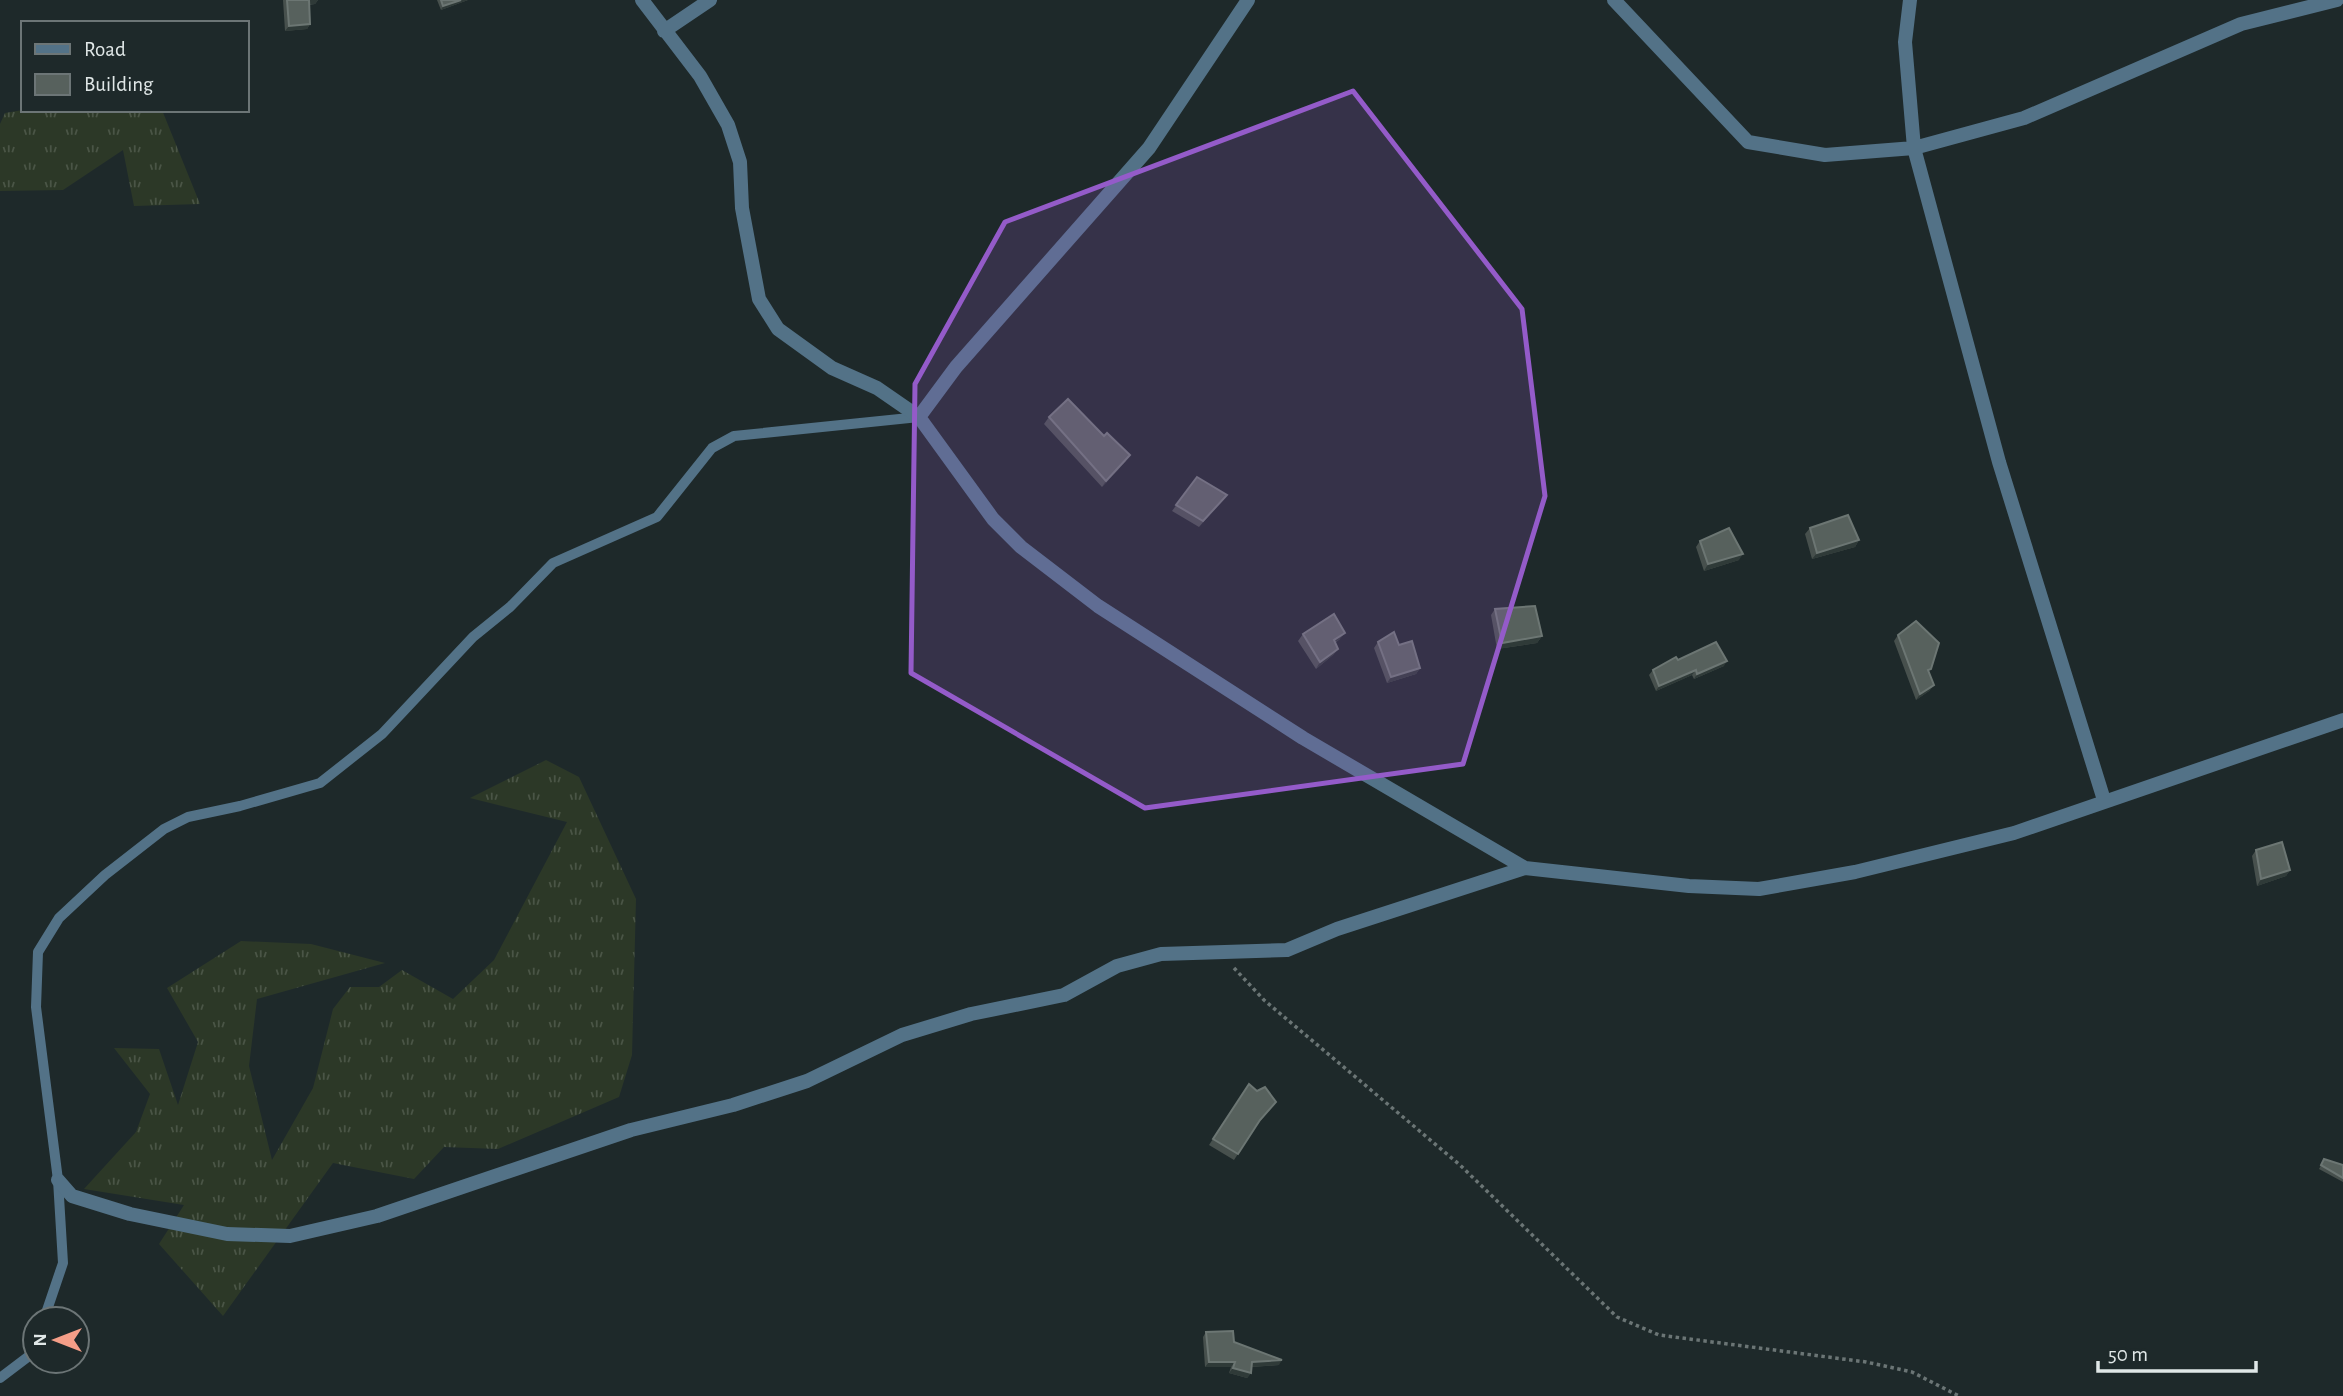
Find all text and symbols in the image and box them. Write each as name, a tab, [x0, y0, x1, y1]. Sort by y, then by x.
legend	[21, 21, 248, 112]
text: Road	[84, 39, 126, 60]
text: Building	[84, 74, 154, 95]
north arrow	[21, 1305, 91, 1375]
scale bar	[2098, 1330, 2256, 1374]
text: N	[31, 1333, 50, 1347]
text: 50 m	[2108, 1344, 2148, 1365]

